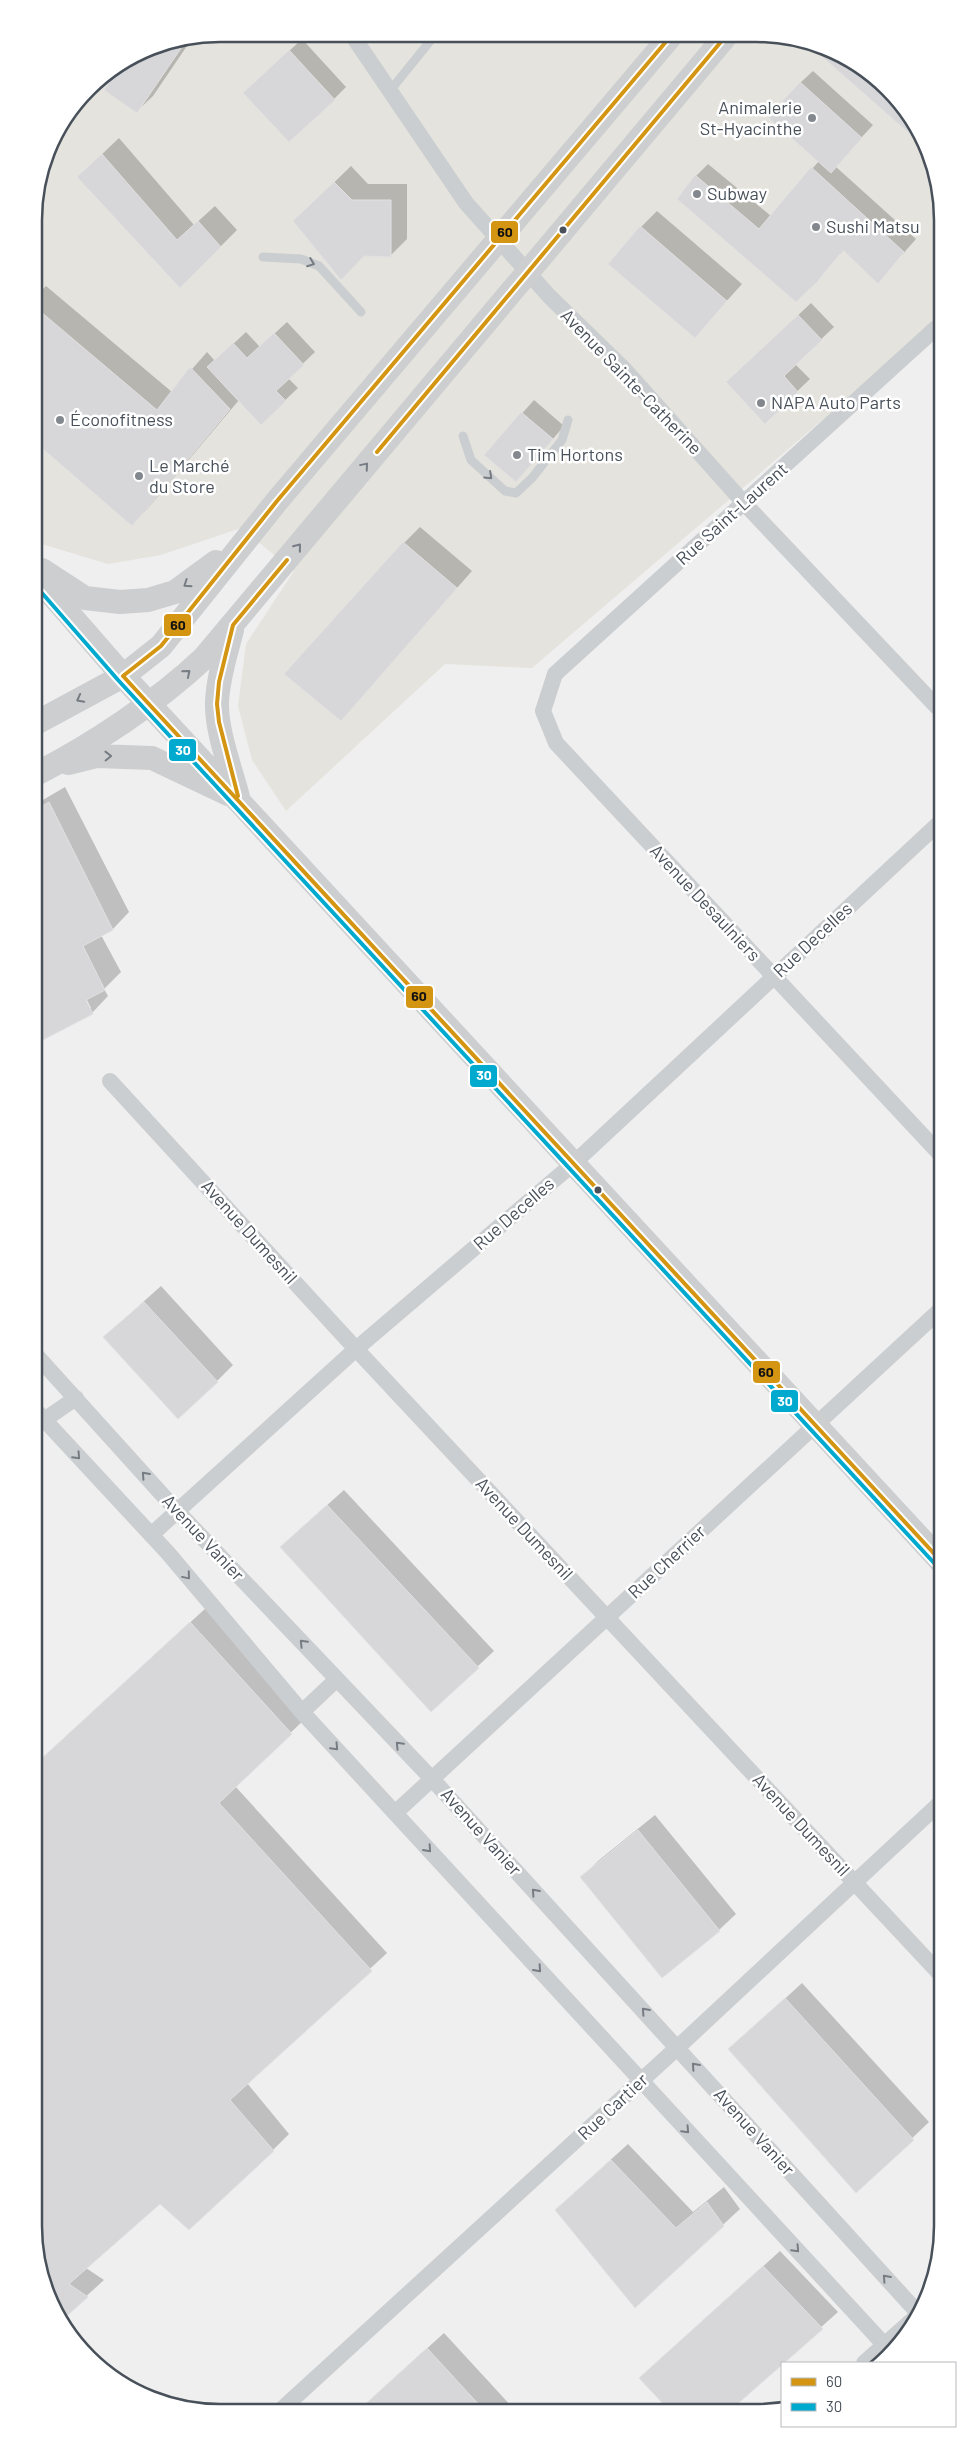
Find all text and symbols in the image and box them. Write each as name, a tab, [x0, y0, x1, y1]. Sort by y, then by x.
place label: Animalerie St-Hyacinthe	[700, 96, 802, 139]
marker: Animalerie St-Hyacinthe	[806, 112, 818, 124]
place label: Subway	[707, 182, 767, 204]
marker: Subway	[691, 188, 703, 200]
place label: Sushi Matsu	[826, 215, 920, 237]
line badge: 60	[490, 220, 519, 244]
marker: Sushi Matsu	[810, 221, 822, 233]
text: 60	[497, 223, 513, 240]
unlabelled marker	[558, 225, 568, 235]
one-way arrow	[306, 257, 315, 267]
street label: Avenue Sainte-Catherine	[557, 304, 707, 459]
place label: NAPA Auto Parts	[771, 391, 901, 413]
marker: NAPA Auto Parts	[755, 397, 767, 409]
place label: Éconofitness	[70, 408, 173, 430]
marker: Éconofitness	[54, 414, 66, 426]
place label: Tim Hortons	[527, 443, 623, 465]
marker: Tim Hortons	[511, 449, 523, 461]
place label: Le Marché du Store	[149, 454, 229, 497]
street label: Rue Saint-Laurent	[671, 457, 792, 569]
one-way arrow	[360, 462, 369, 471]
marker: Le Marché du Store	[133, 470, 145, 482]
one-way arrow	[483, 470, 492, 479]
one-way arrow	[292, 544, 300, 553]
one-way arrow	[183, 578, 192, 588]
line badge: 60	[163, 613, 192, 637]
text: 60	[170, 616, 186, 633]
one-way arrow	[182, 669, 191, 678]
one-way arrow	[77, 692, 86, 702]
line badge: 30	[168, 738, 197, 762]
text: 30	[175, 741, 191, 758]
one-way arrow	[104, 751, 112, 761]
street label: Avenue Desaulniers	[646, 839, 766, 965]
street label: Rue Decelles	[768, 897, 856, 981]
line badge: 60	[405, 985, 434, 1009]
text: 60	[411, 987, 427, 1004]
line badge: 30	[469, 1064, 498, 1088]
text: 30	[476, 1066, 492, 1083]
street label: Rue Decelles	[468, 1172, 558, 1254]
street label: Avenue Dumesnil	[197, 1175, 302, 1288]
unlabelled marker	[593, 1185, 603, 1195]
line badge: 60	[752, 1360, 781, 1384]
text: 60	[758, 1363, 774, 1380]
line badge: 30	[770, 1389, 799, 1413]
text: 30	[777, 1392, 793, 1409]
one-way arrow	[71, 1450, 80, 1459]
one-way arrow	[141, 1471, 150, 1480]
street label: Avenue Dumesnil	[471, 1472, 578, 1584]
street label: Avenue Vanier	[158, 1490, 250, 1585]
street label: Rue Cherrier	[623, 1520, 710, 1603]
one-way arrow	[181, 1570, 190, 1579]
one-way arrow	[300, 1640, 309, 1649]
one-way arrow	[396, 1741, 405, 1750]
one-way arrow	[329, 1742, 338, 1751]
street label: Avenue Dumesnil	[748, 1768, 855, 1880]
street label: Avenue Vanier	[437, 1783, 527, 1880]
one-way arrow	[422, 1843, 431, 1852]
one-way arrow	[532, 1888, 541, 1897]
one-way arrow	[532, 1963, 541, 1972]
one-way arrow	[642, 2008, 651, 2017]
one-way arrow	[692, 2063, 701, 2072]
street label: Rue Cartier	[573, 2068, 652, 2144]
street label: Avenue Vanier	[710, 2083, 800, 2180]
one-way arrow	[680, 2124, 689, 2133]
one-way arrow	[790, 2243, 799, 2252]
one-way arrow	[883, 2274, 892, 2283]
legend	[781, 2362, 956, 2427]
text: 60	[826, 2372, 842, 2390]
text: 30	[826, 2397, 842, 2415]

